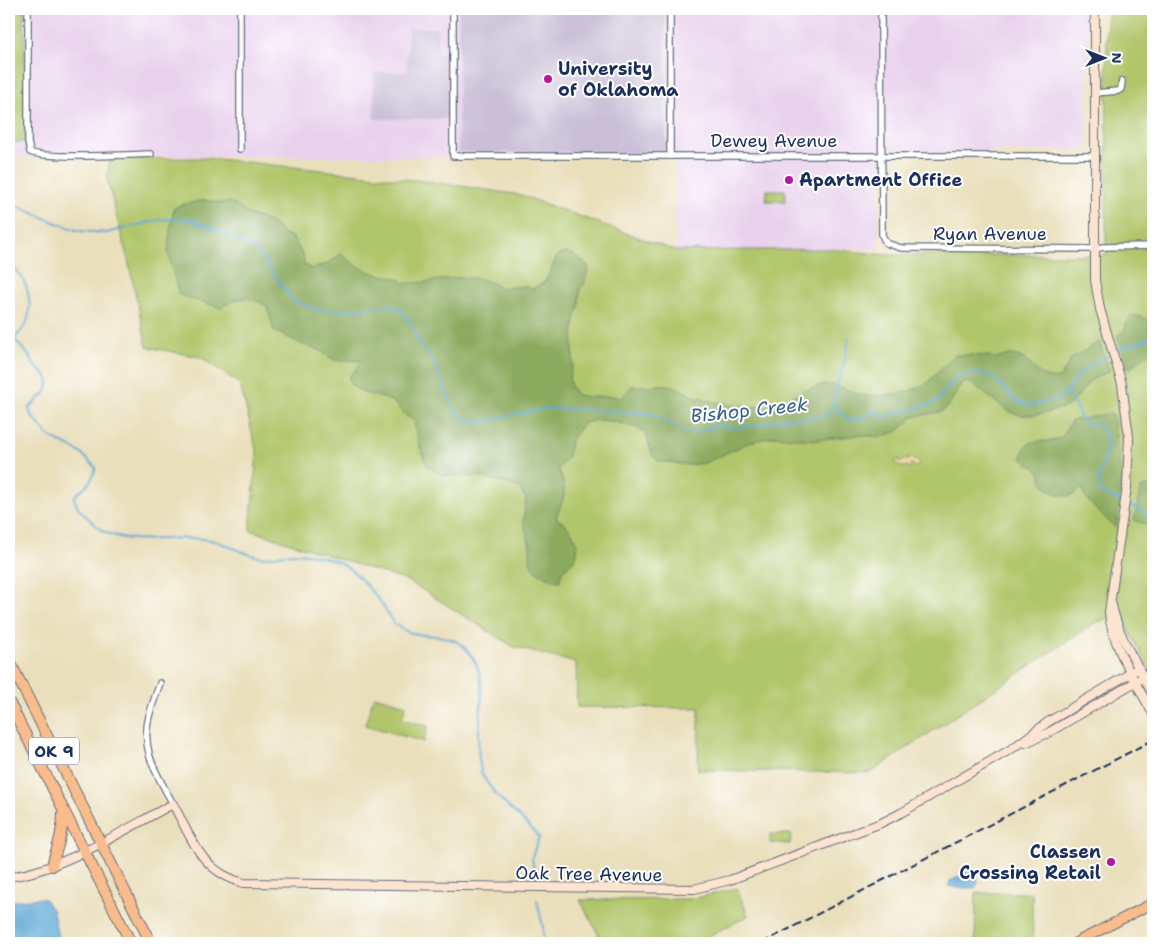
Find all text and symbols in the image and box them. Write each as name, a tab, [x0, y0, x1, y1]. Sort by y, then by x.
north arrow	[1080, 32, 1130, 82]
text: N	[1108, 52, 1126, 64]
place label: University of Oklahoma	[558, 57, 679, 102]
marker: University of Oklahoma	[542, 73, 554, 85]
street label: Dewey Avenue	[711, 129, 837, 153]
place label: Apartment Office	[799, 168, 962, 192]
marker: Apartment Office	[783, 174, 795, 186]
street label: Ryan Avenue	[933, 222, 1047, 246]
water label: Bishop Creek	[689, 391, 809, 429]
road number: OK 9	[29, 738, 79, 764]
place label: Classen Crossing Retail	[959, 840, 1101, 885]
marker: Classen Crossing Retail	[1105, 856, 1117, 868]
street label: Oak Tree Avenue	[515, 861, 663, 887]

